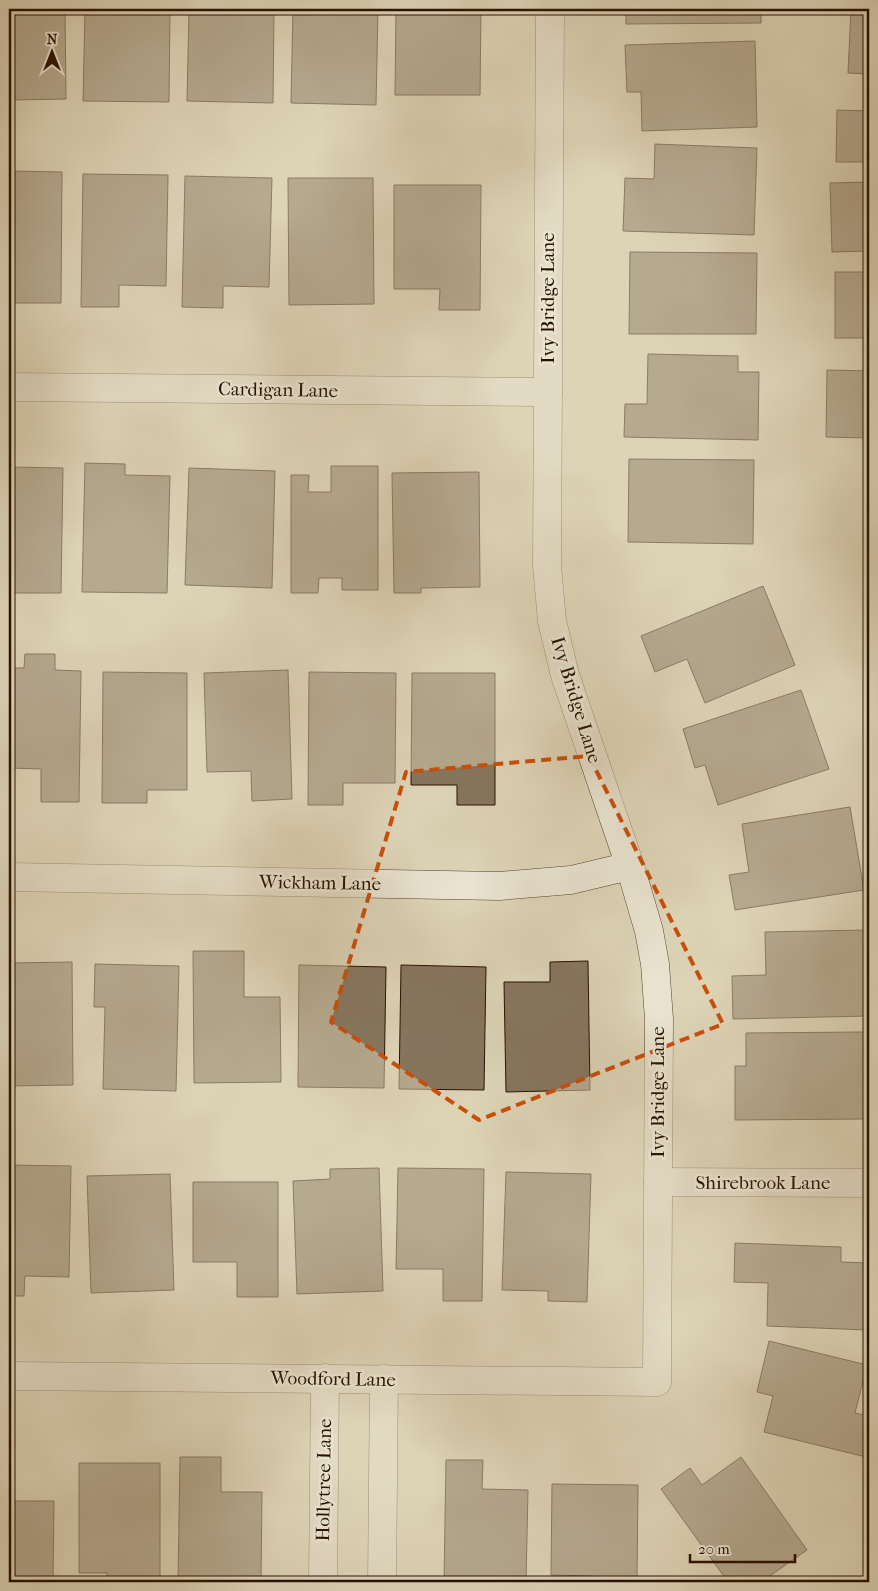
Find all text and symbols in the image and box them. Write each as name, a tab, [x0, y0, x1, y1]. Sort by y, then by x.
north arrow	[28, 28, 78, 78]
text: N	[47, 31, 58, 48]
street label: Ivy Bridge Lane	[537, 232, 559, 364]
street label: Cardigan Lane	[218, 378, 338, 402]
street label: Ivy Bridge Lane	[546, 634, 606, 766]
street label: Wickham Lane	[258, 871, 381, 895]
street label: Ivy Bridge Lane	[647, 1026, 669, 1158]
street label: Shirebrook Lane	[696, 1172, 830, 1194]
street label: Woodford Lane	[269, 1367, 396, 1391]
street label: Hollytree Lane	[312, 1418, 336, 1542]
scale bar	[690, 1531, 796, 1563]
text: 20 m	[698, 1540, 730, 1558]

